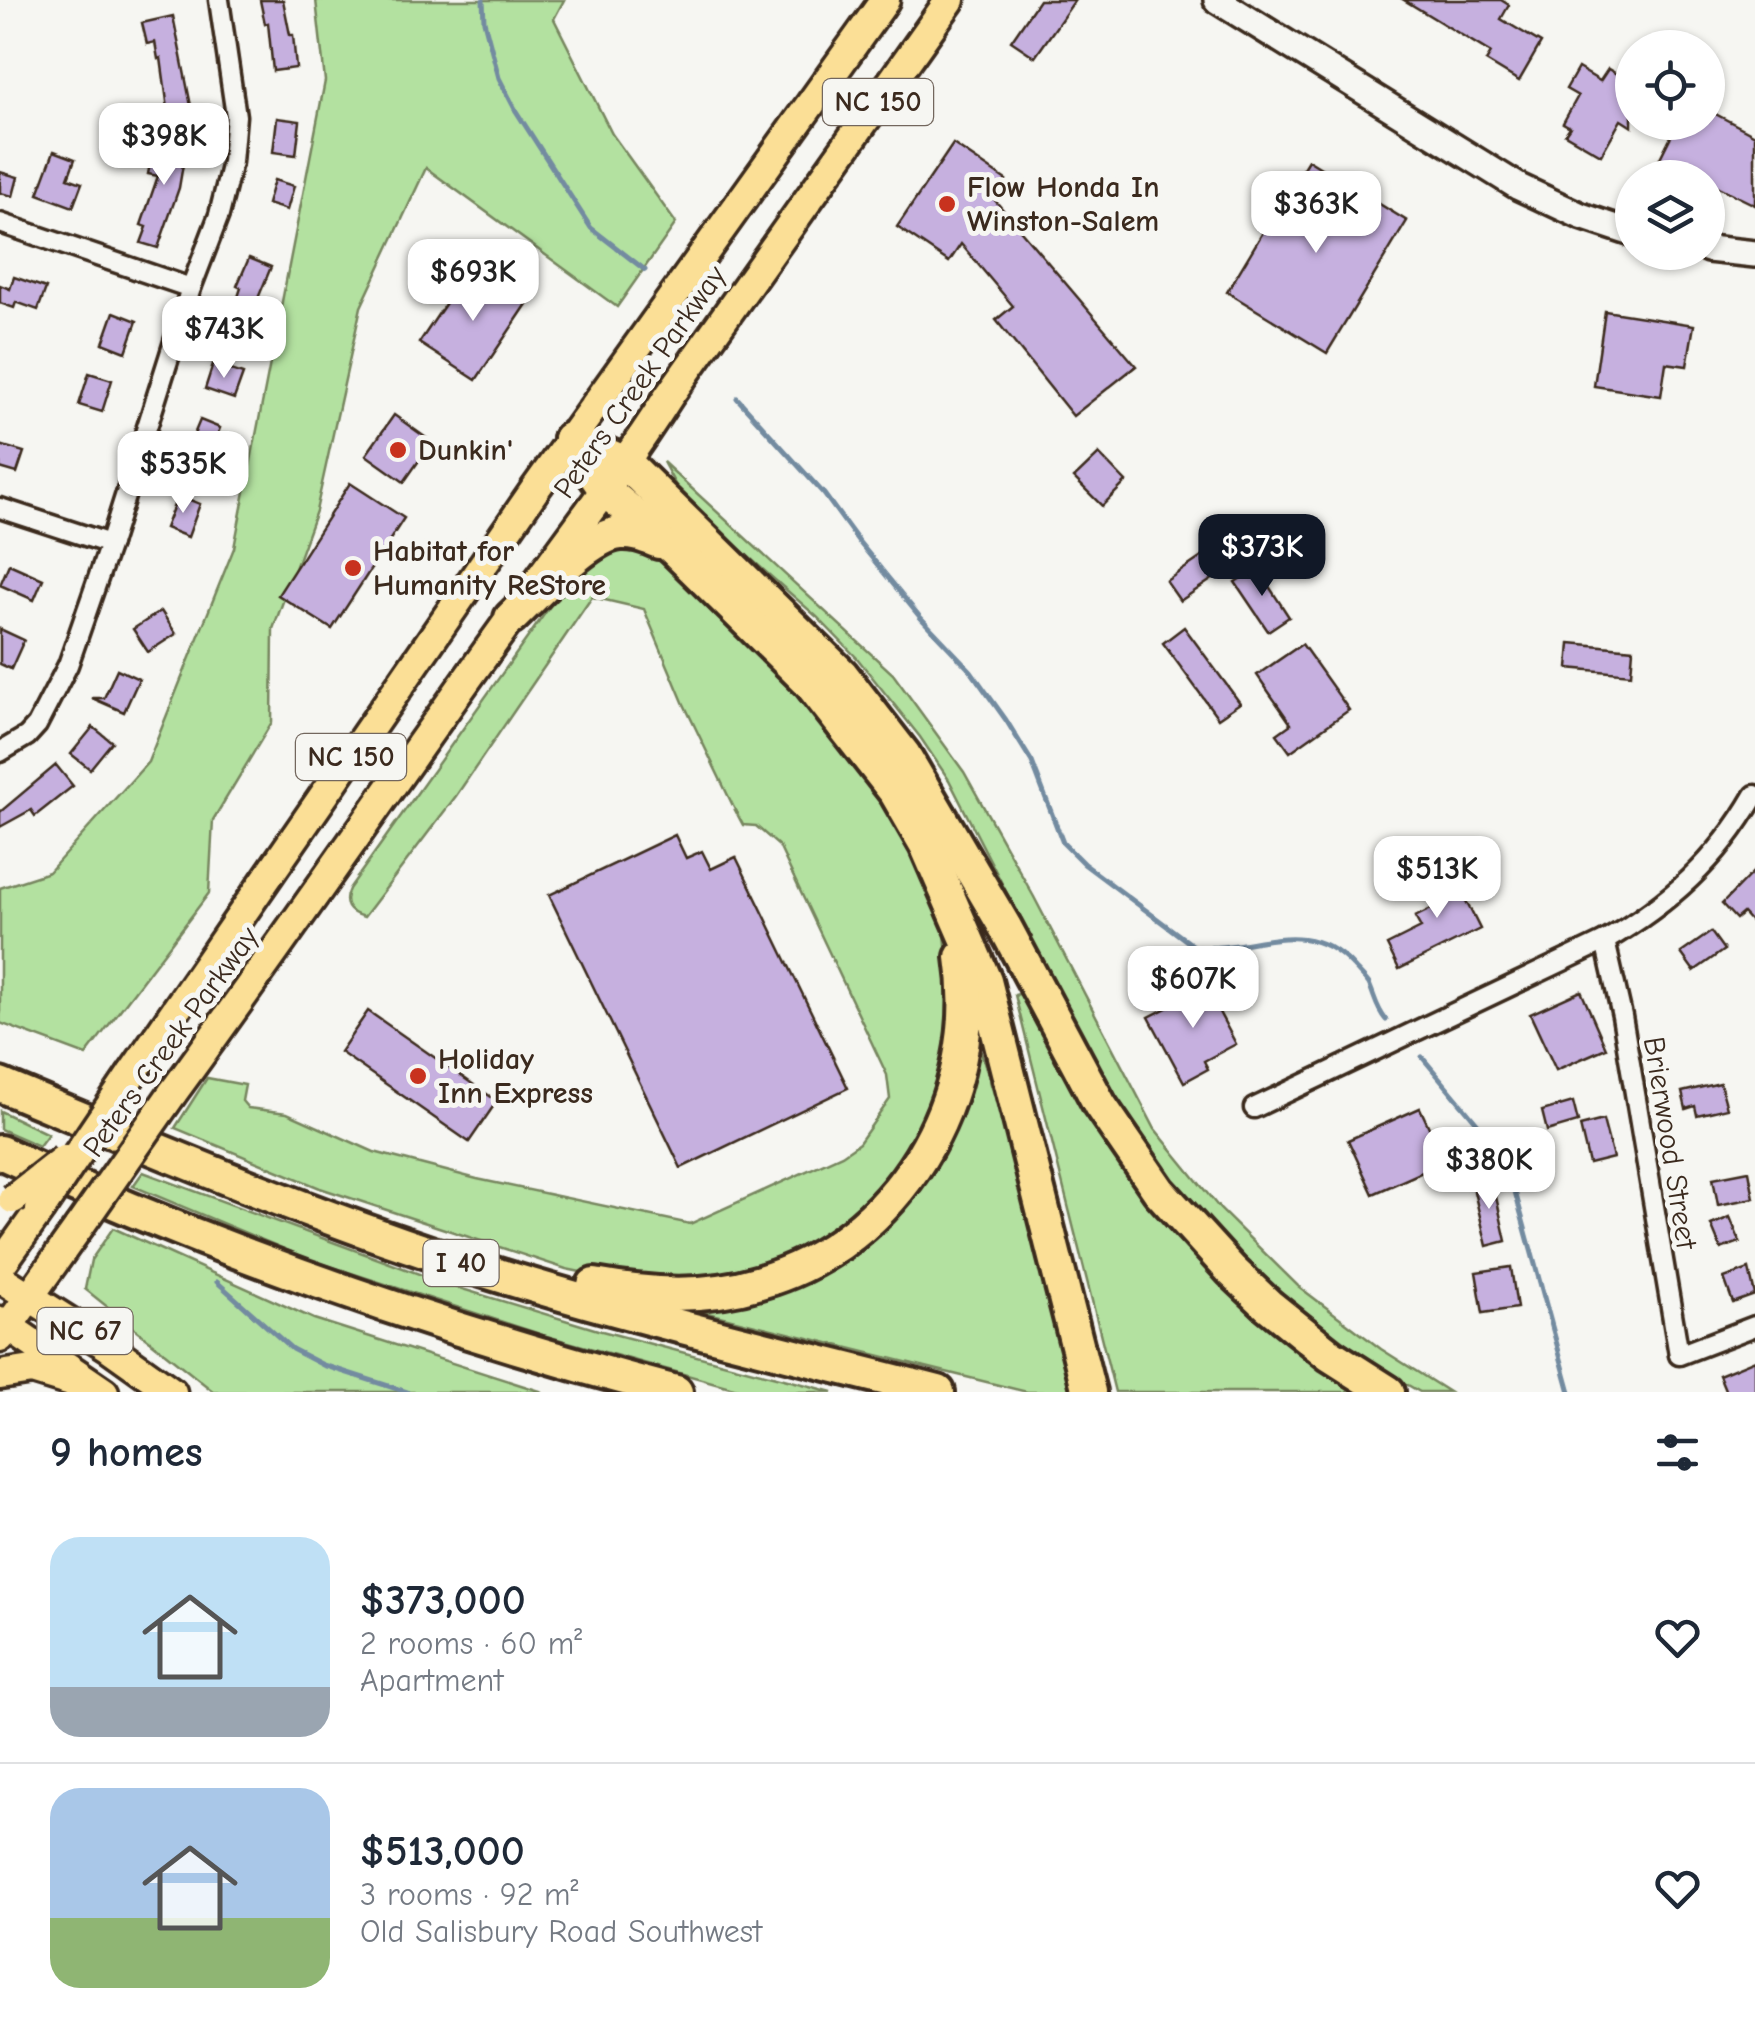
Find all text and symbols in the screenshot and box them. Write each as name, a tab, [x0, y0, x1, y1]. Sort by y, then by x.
map controls	[1615, 30, 1725, 270]
button: locate	[1615, 30, 1725, 140]
road number: NC 150	[823, 79, 933, 125]
pin: $398K	[94, 103, 234, 188]
text: $398K	[121, 117, 207, 154]
button: layers	[1615, 160, 1725, 270]
place label: Flow Honda In Winston-Salem	[967, 170, 1160, 239]
pin: $363K	[1246, 171, 1386, 256]
text: $363K	[1273, 185, 1359, 222]
marker: Flow Honda In Winston-Salem	[936, 193, 958, 215]
pin: $693K	[403, 239, 543, 324]
text: $693K	[430, 253, 516, 290]
street label: Peters Creek Parkway	[547, 259, 734, 505]
pin: $743K	[154, 296, 294, 381]
text: $743K	[184, 310, 264, 347]
pin: $535K	[113, 431, 253, 516]
place label: Dunkin'	[418, 433, 513, 468]
marker: Dunkin'	[387, 439, 409, 461]
text: $535K	[139, 445, 227, 482]
pin: $373K	[1192, 514, 1332, 599]
text: $373K	[1220, 528, 1304, 565]
place label: Habitat for Humanity ReStore	[373, 534, 606, 603]
marker: Habitat for Humanity ReStore	[342, 557, 364, 579]
road number: NC 150	[296, 734, 406, 780]
pin: $513K	[1367, 836, 1507, 921]
text: $513K	[1396, 850, 1478, 887]
street label: Peters Creek Parkway	[76, 920, 267, 1164]
pin: $607K	[1123, 946, 1263, 1031]
text: $607K	[1150, 960, 1236, 997]
street label: Brierwood Street	[1636, 1034, 1704, 1253]
place label: Holiday Inn Express	[438, 1042, 593, 1111]
marker: Holiday Inn Express	[407, 1065, 429, 1087]
pin: $380K	[1419, 1127, 1559, 1212]
text: $380K	[1445, 1141, 1533, 1178]
road number: I 40	[424, 1240, 498, 1286]
road number: NC 67	[38, 1308, 132, 1354]
icon: filters	[1650, 1425, 1705, 1480]
text: 9 homes	[50, 1428, 203, 1477]
text: $373,000	[360, 1576, 526, 1625]
icon: home	[130, 1577, 250, 1697]
icon: heart	[1650, 1610, 1705, 1665]
text: 2 rooms · 60 m²	[360, 1625, 582, 1662]
text: Apartment	[360, 1662, 503, 1699]
text: $513,000	[360, 1827, 525, 1876]
icon: home	[130, 1828, 250, 1948]
icon: heart	[1650, 1861, 1705, 1916]
text: 3 rooms · 92 m²	[360, 1876, 579, 1913]
text: Old Salisbury Road Southwest	[360, 1913, 762, 1950]

